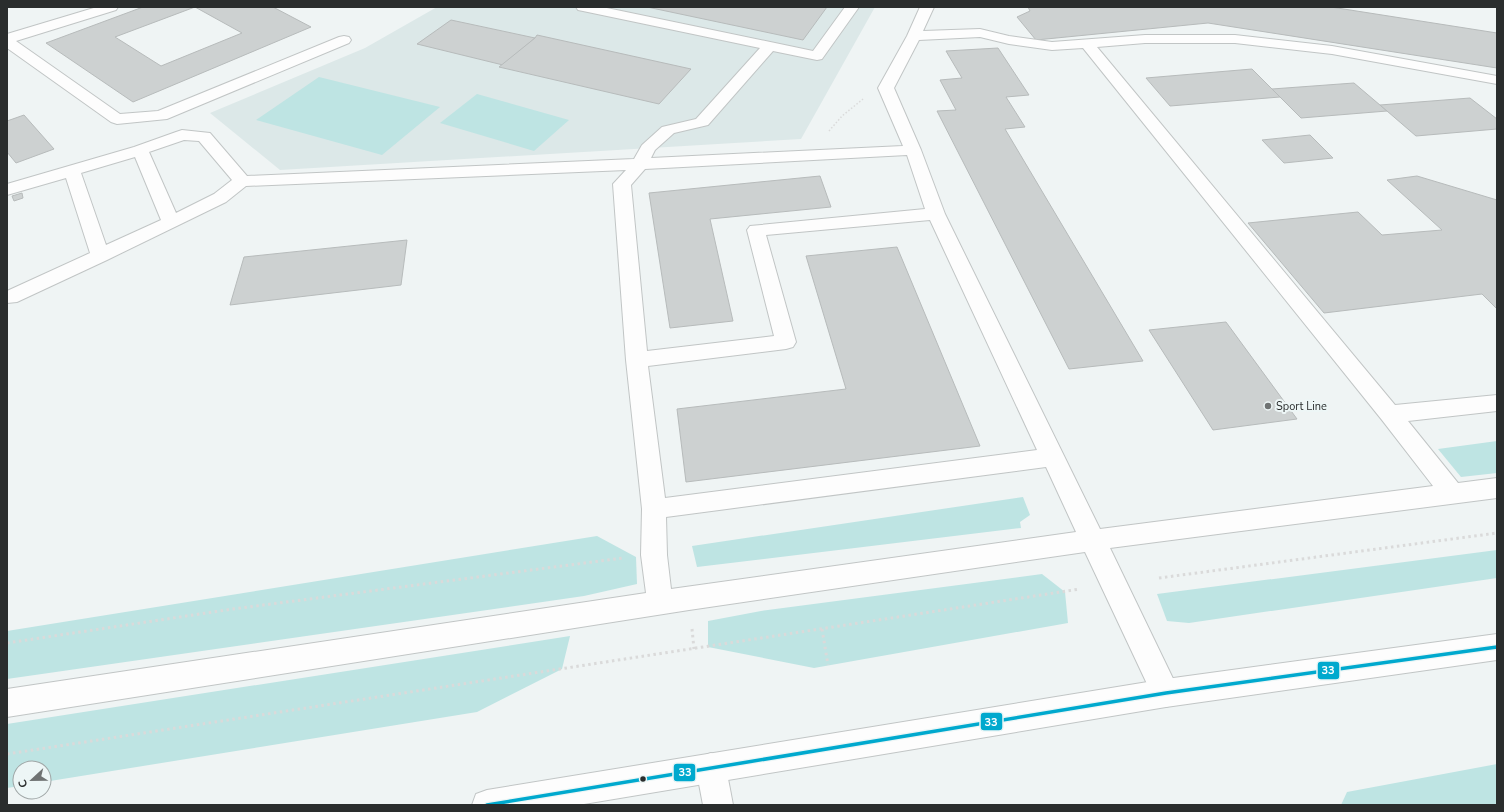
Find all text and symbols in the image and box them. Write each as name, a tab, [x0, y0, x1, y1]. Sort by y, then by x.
place label: Sport Line	[1276, 399, 1327, 414]
marker: Sport Line	[1263, 401, 1273, 411]
line badge: 33	[1317, 661, 1340, 680]
text: 33	[1321, 663, 1335, 678]
line badge: 33	[980, 712, 1003, 731]
text: 33	[984, 715, 998, 730]
north arrow	[12, 760, 52, 800]
line badge: 33	[673, 763, 696, 782]
text: 33	[678, 765, 692, 780]
unlabelled marker	[638, 774, 648, 784]
text: С	[15, 777, 32, 790]

